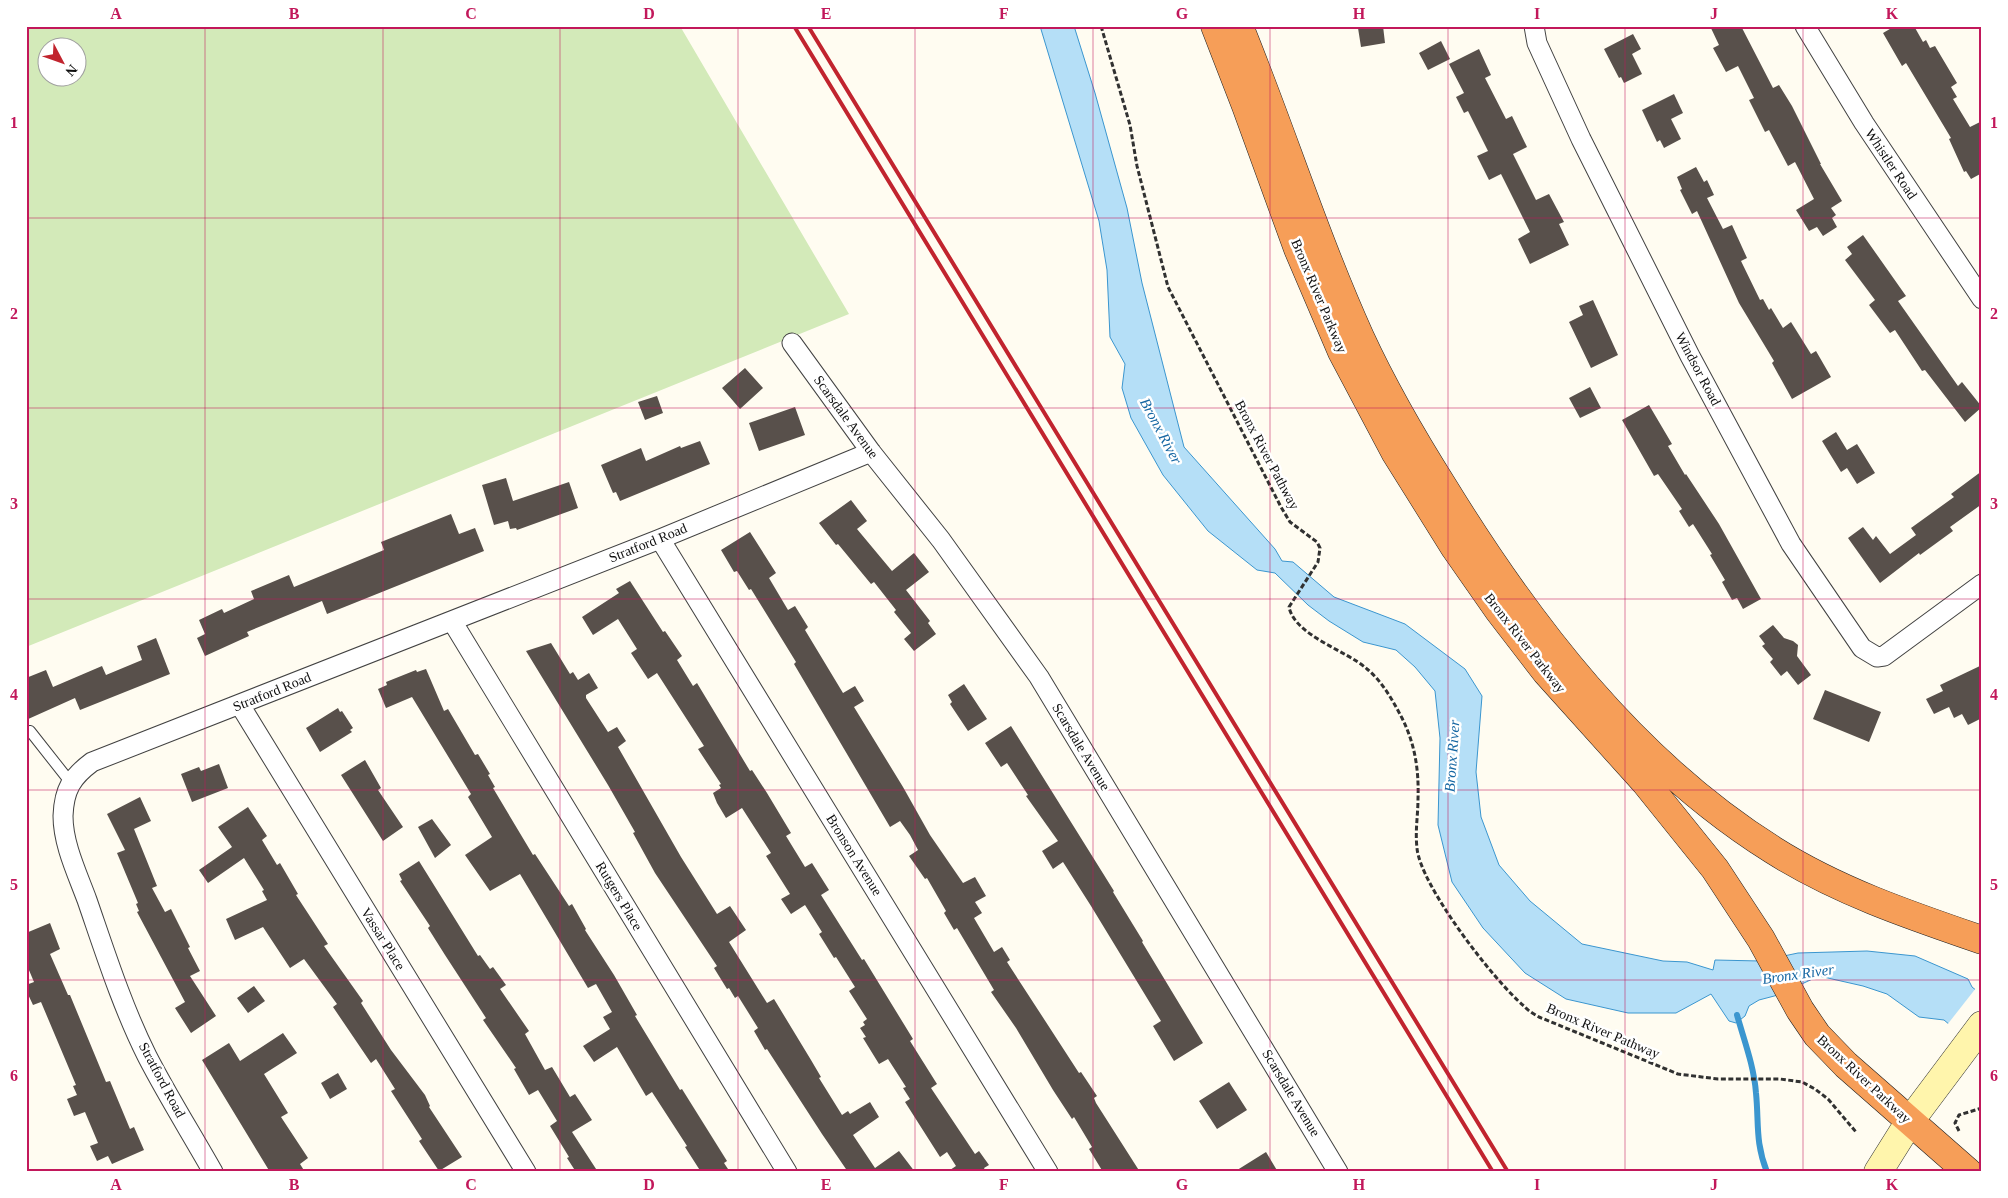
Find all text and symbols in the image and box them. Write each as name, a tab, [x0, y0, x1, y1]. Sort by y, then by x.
text: A	[110, 5, 122, 22]
text: B	[289, 5, 300, 22]
text: C	[465, 5, 477, 22]
text: D	[643, 5, 655, 22]
text: E	[821, 5, 831, 22]
text: F	[999, 5, 1009, 22]
text: G	[1176, 5, 1189, 22]
text: H	[1353, 5, 1366, 22]
text: I	[1534, 5, 1540, 22]
text: J	[1710, 5, 1718, 22]
text: K	[1886, 5, 1899, 22]
north arrow	[38, 38, 88, 88]
text: N	[62, 61, 80, 79]
text: 1	[10, 114, 18, 131]
text: 1	[1990, 114, 1998, 131]
street label: Whistler Road	[1862, 126, 1920, 202]
street label: Bronx River Parkway	[1288, 237, 1350, 355]
text: 2	[10, 305, 18, 322]
text: 2	[1990, 305, 1998, 322]
street label: Windsor Road	[1672, 330, 1724, 408]
street label: Scarsdale Avenue	[811, 373, 881, 461]
water label: Bronx River	[1137, 395, 1185, 467]
street label: Bronx River Pathway	[1232, 398, 1302, 512]
text: 3	[10, 495, 18, 512]
text: 3	[1990, 495, 1998, 512]
street label: Stratford Road	[607, 521, 689, 565]
street label: Bronx River Parkway	[1482, 590, 1568, 696]
street label: Stratford Road	[231, 670, 313, 714]
text: 4	[10, 686, 18, 703]
text: 4	[1990, 686, 1998, 703]
street label: Scarsdale Avenue	[1049, 701, 1113, 793]
water label: Bronx River	[1441, 719, 1463, 793]
street label: Bronson Avenue	[823, 812, 885, 898]
street label: Rutgers Place	[593, 859, 645, 933]
text: 5	[10, 876, 18, 893]
text: 5	[1990, 876, 1998, 893]
street label: Vassar Place	[358, 905, 408, 973]
water label: Bronx River	[1761, 961, 1835, 987]
street label: Bronx River Pathway	[1544, 1000, 1662, 1062]
street label: Bronx River Parkway	[1814, 1032, 1914, 1126]
street label: Stratford Road	[136, 1040, 188, 1120]
street label: Scarsdale Avenue	[1259, 1047, 1323, 1139]
text: 6	[10, 1067, 18, 1084]
text: 6	[1990, 1067, 1998, 1084]
text: A	[110, 1176, 122, 1193]
text: B	[289, 1176, 300, 1193]
text: C	[465, 1176, 477, 1193]
text: D	[643, 1176, 655, 1193]
text: E	[821, 1176, 831, 1193]
text: F	[999, 1176, 1009, 1193]
text: G	[1176, 1176, 1189, 1193]
text: H	[1353, 1176, 1366, 1193]
text: I	[1534, 1176, 1540, 1193]
text: J	[1710, 1176, 1718, 1193]
text: K	[1886, 1176, 1899, 1193]

